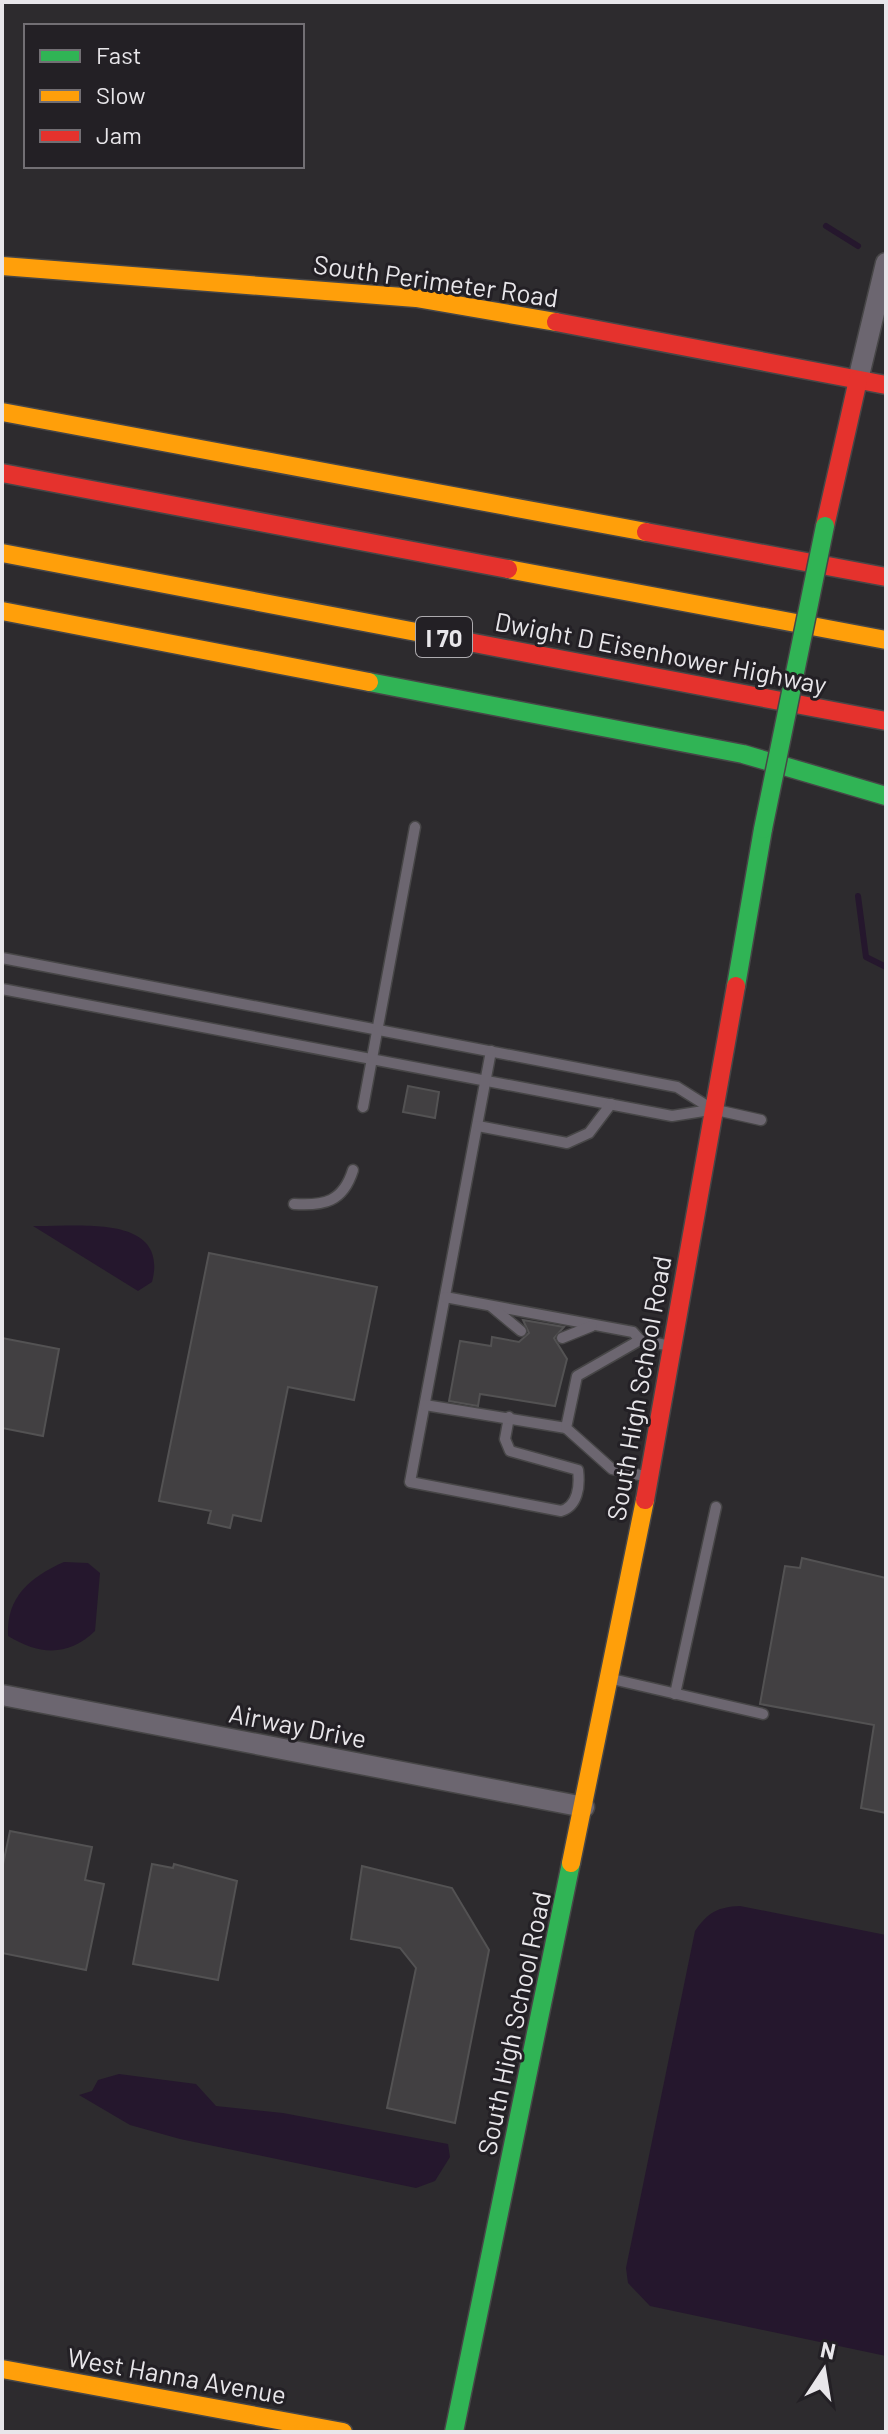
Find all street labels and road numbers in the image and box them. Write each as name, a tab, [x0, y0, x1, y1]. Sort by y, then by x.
street label: South Perimeter Road	[312, 247, 560, 313]
street label: Dwight D Eisenhower Highway	[493, 605, 829, 699]
road number: I 70	[416, 617, 472, 657]
street label: South High School Road	[599, 1253, 677, 1523]
street label: Airway Drive	[227, 1696, 369, 1754]
street label: South High School Road	[470, 1889, 556, 2157]
street label: West Hanna Avenue	[65, 2340, 289, 2410]

